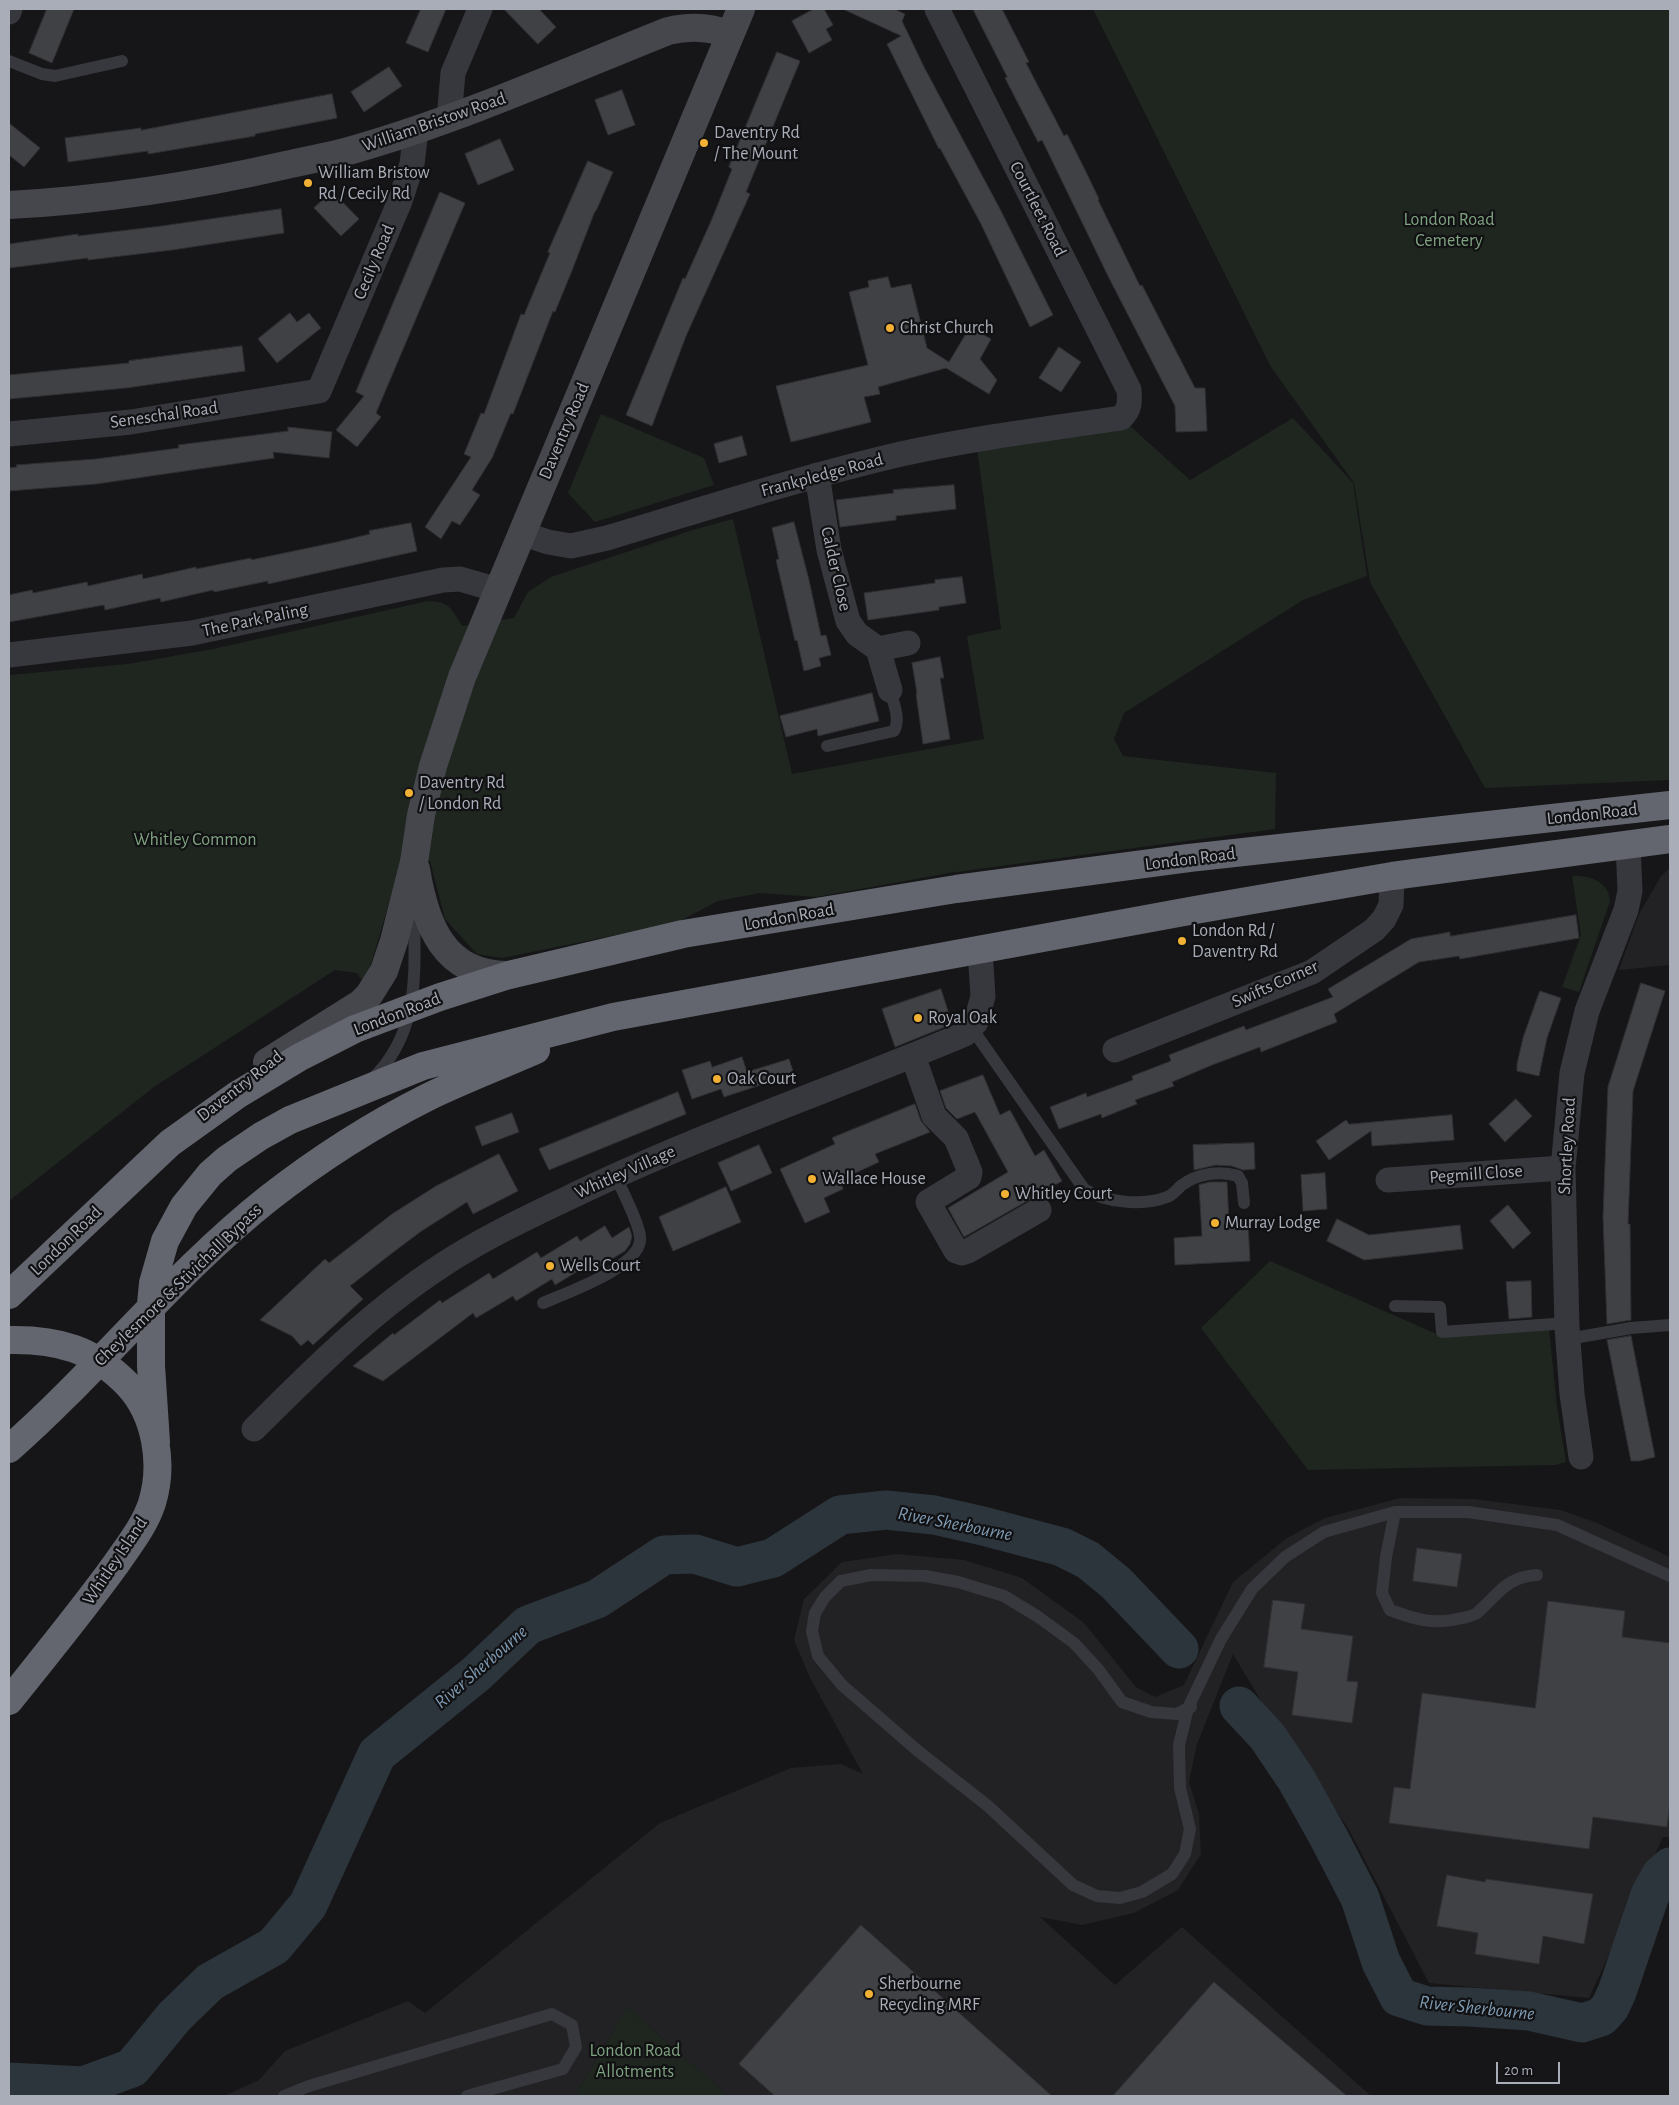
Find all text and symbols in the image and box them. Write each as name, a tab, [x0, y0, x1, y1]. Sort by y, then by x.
street label: William Bristow Road	[359, 87, 509, 157]
place label: Daventry Rd / The Mount	[714, 122, 800, 164]
marker: Daventry Rd / The Mount	[698, 137, 710, 149]
street label: Courtleet Road	[1005, 158, 1071, 260]
place label: William Bristow Rd / Cecily Rd	[318, 162, 430, 204]
marker: William Bristow Rd / Cecily Rd	[302, 177, 314, 189]
park label: London Road Cemetery	[1403, 209, 1495, 252]
street label: Cecily Road	[349, 221, 399, 303]
place label: Christ Church	[900, 317, 994, 339]
marker: Christ Church	[884, 322, 896, 334]
street label: Daventry Road	[534, 379, 594, 483]
street label: Seneschal Road	[109, 397, 219, 433]
street label: Frankpledge Road	[759, 448, 885, 502]
street label: Calder Close	[816, 525, 856, 613]
street label: The Park Paling	[200, 598, 310, 642]
place label: Daventry Rd / London Rd	[419, 772, 505, 814]
marker: Daventry Rd / London Rd	[403, 787, 415, 799]
street label: London Road	[1546, 798, 1638, 830]
park label: Whitley Common	[134, 829, 256, 851]
street label: London Road	[1143, 843, 1237, 875]
street label: London Road	[742, 898, 836, 936]
place label: London Rd / Daventry Rd	[1192, 920, 1278, 962]
marker: London Rd / Daventry Rd	[1176, 935, 1188, 947]
street label: Swifts Corner	[1228, 955, 1322, 1013]
street label: London Road	[351, 988, 443, 1040]
place label: Royal Oak	[928, 1007, 997, 1029]
marker: Royal Oak	[912, 1012, 924, 1024]
street label: Daventry Road	[193, 1046, 287, 1126]
place label: Oak Court	[727, 1068, 796, 1090]
marker: Oak Court	[711, 1073, 723, 1085]
street label: Shortley Road	[1554, 1097, 1580, 1195]
street label: Whitley Village	[571, 1140, 679, 1204]
street label: Pegmill Close	[1429, 1160, 1523, 1188]
place label: Wallace House	[822, 1168, 926, 1190]
marker: Wallace House	[806, 1173, 818, 1185]
place label: Whitley Court	[1015, 1183, 1112, 1205]
marker: Whitley Court	[999, 1188, 1011, 1200]
street label: Cheylesmore & Stivichall Bypass	[90, 1199, 266, 1371]
street label: London Road	[26, 1202, 106, 1280]
place label: Murray Lodge	[1225, 1212, 1320, 1234]
marker: Murray Lodge	[1209, 1217, 1221, 1229]
place label: Wells Court	[560, 1255, 640, 1277]
marker: Wells Court	[544, 1260, 556, 1272]
water label: River Sherbourne	[896, 1502, 1014, 1546]
street label: Whitley Island	[78, 1513, 152, 1609]
water label: River Sherbourne	[430, 1620, 532, 1714]
place label: Sherbourne Recycling MRF	[879, 1973, 980, 2016]
marker: Sherbourne Recycling MRF	[863, 1988, 875, 2000]
water label: River Sherbourne	[1418, 1991, 1536, 2025]
park label: London Road Allotments	[589, 2040, 681, 2082]
scale bar	[1499, 2052, 1563, 2084]
text: 20 m	[1504, 2063, 1533, 2078]

